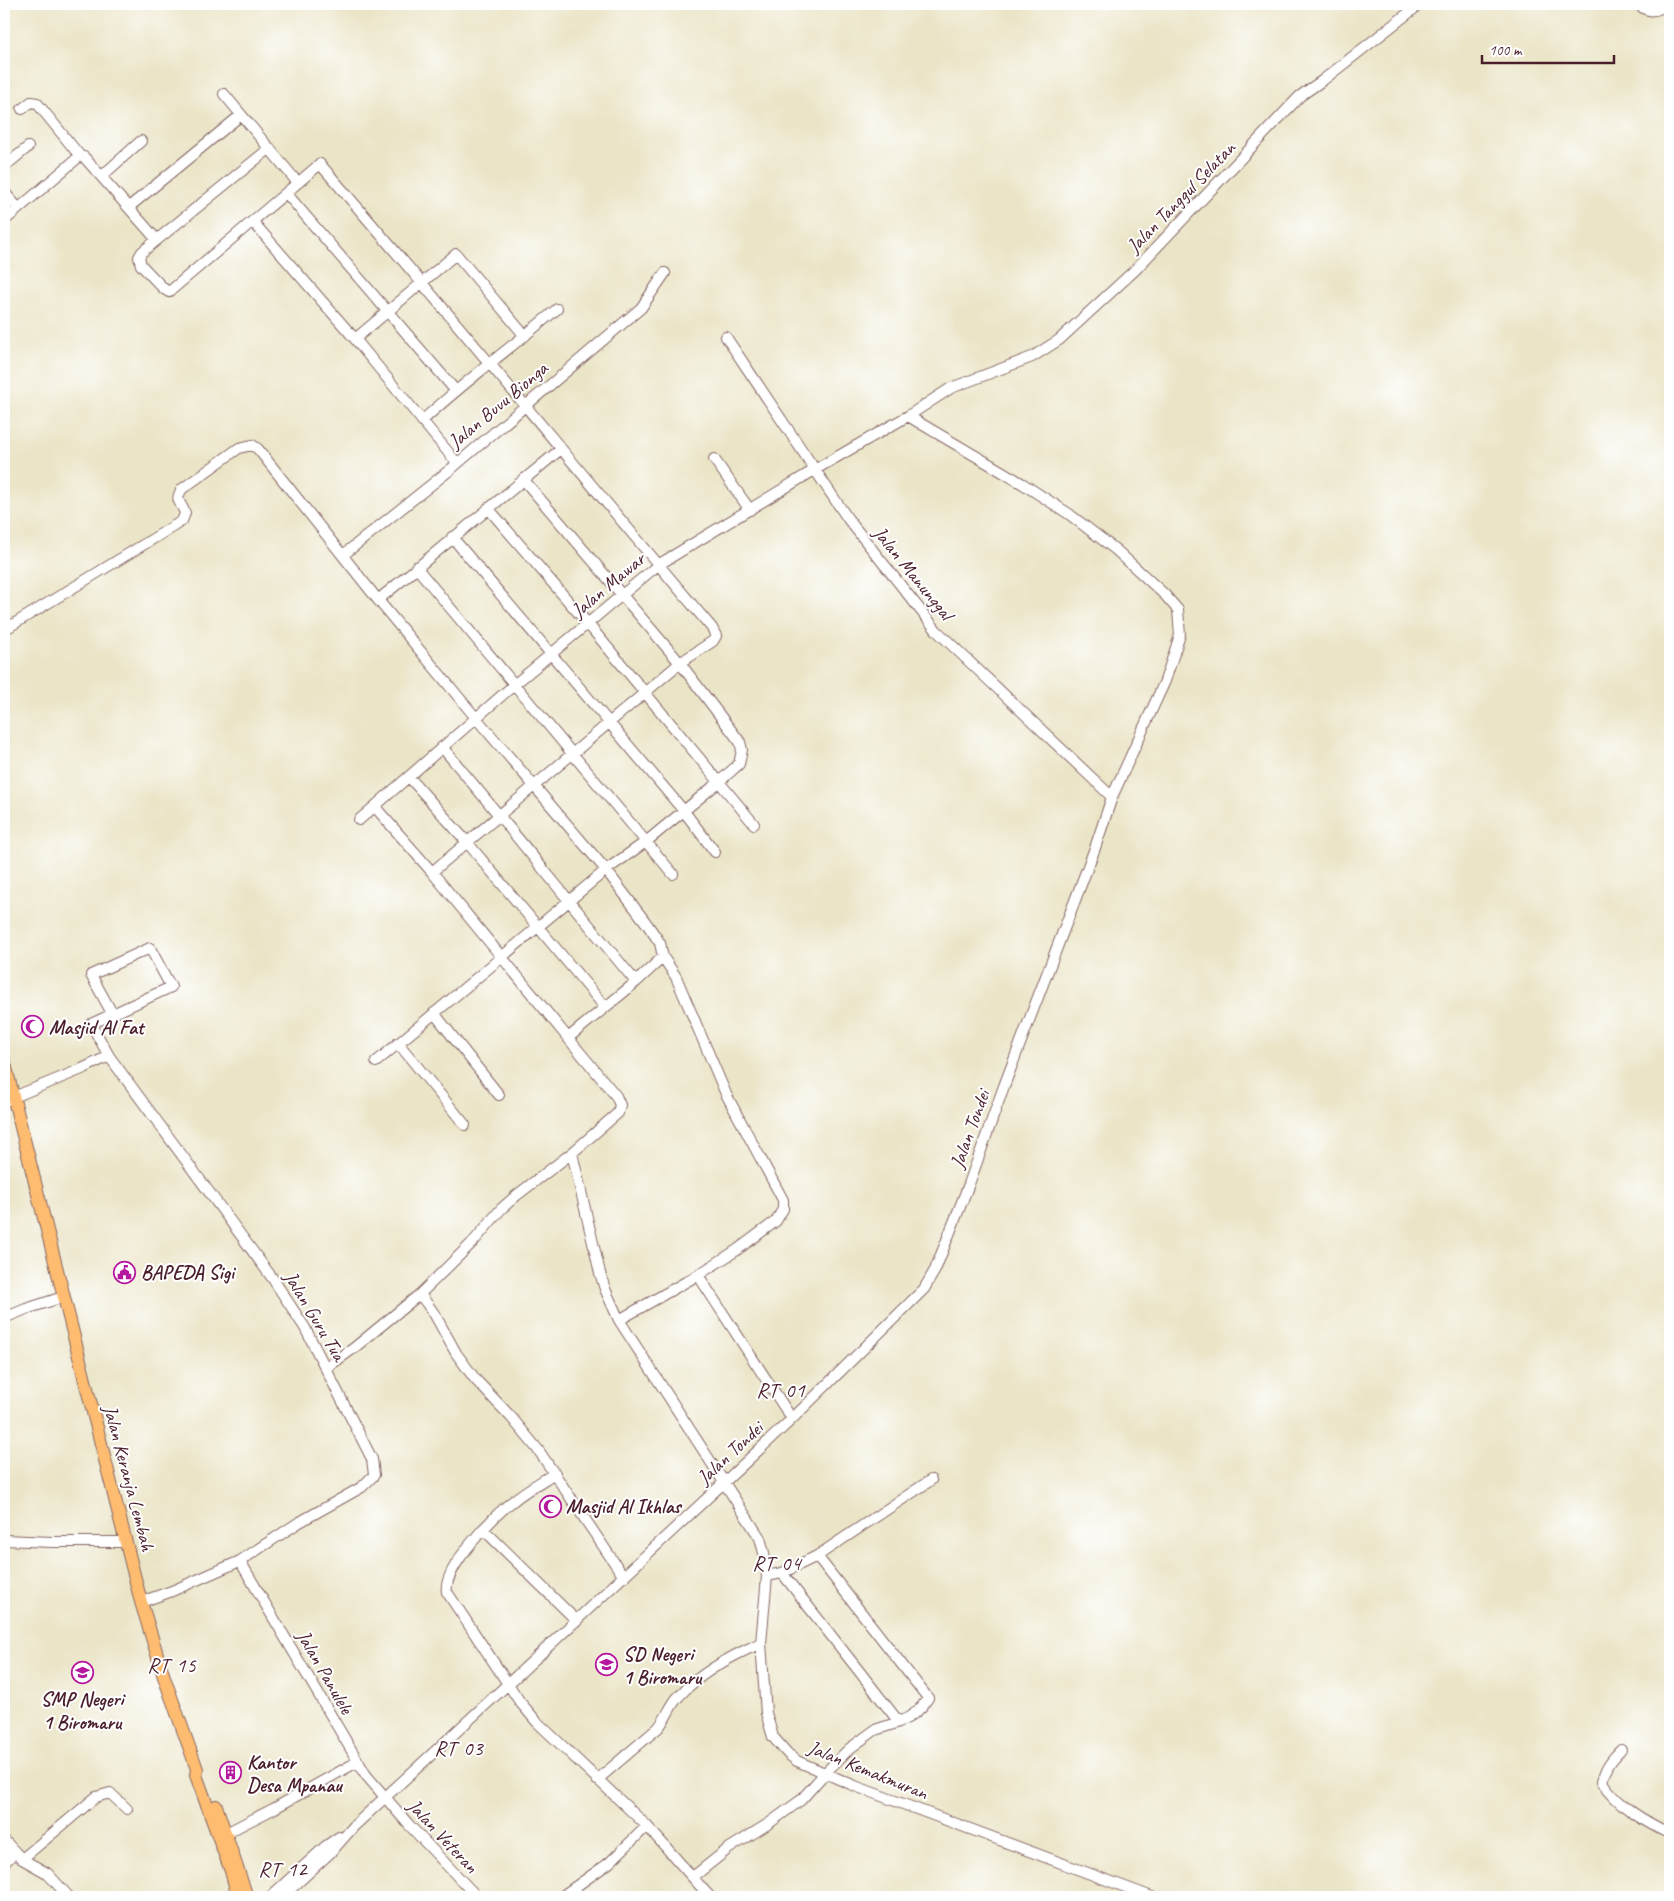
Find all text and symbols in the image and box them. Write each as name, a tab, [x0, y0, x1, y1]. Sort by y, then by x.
scale bar	[1482, 32, 1614, 64]
text: 100 m	[1489, 41, 1523, 60]
street label: Jalan Tanggul Selatan	[1121, 135, 1241, 259]
street label: Jalan Buvu Bionga	[442, 355, 554, 455]
street label: Jalan Manunggal	[867, 520, 961, 628]
street label: Jalan Mawar	[565, 546, 651, 624]
mosque icon: Masjid Al Fat	[21, 1015, 45, 1039]
place label: Masjid Al Fat	[49, 1015, 146, 1040]
street label: Jalan Tondei	[944, 1084, 996, 1172]
public building icon: BAPEDA Sigi	[113, 1260, 137, 1284]
place label: BAPEDA Sigi	[141, 1260, 237, 1285]
street label: Jalan Guru Tua	[278, 1266, 353, 1367]
district label: RT 01	[756, 1377, 806, 1403]
street label: Jalan Keranja Lembah	[97, 1401, 161, 1555]
street label: Jalan Tondei	[691, 1415, 770, 1491]
mosque icon: Masjid Al Ikhlas	[538, 1494, 562, 1518]
place label: Masjid Al Ikhlas	[566, 1494, 683, 1519]
district label: RT 04	[752, 1550, 803, 1576]
street label: Jalan Panulele	[290, 1625, 360, 1720]
place label: SD Negeri 1 Biromaru	[623, 1642, 703, 1690]
district label: RT 15	[147, 1652, 197, 1678]
school or university icon: SD Negeri 1 Biromaru	[595, 1653, 619, 1677]
school or university icon: SMP Negeri 1 Biromaru	[70, 1661, 94, 1685]
place label: SMP Negeri 1 Biromaru	[41, 1687, 127, 1735]
street label: Jalan Kemakmuran	[804, 1734, 932, 1806]
district label: RT 03	[434, 1735, 484, 1761]
place label: Kantor Desa Mpanau	[247, 1750, 343, 1798]
building icon: Kantor Desa Mpanau	[219, 1761, 243, 1785]
street label: Jalan Veteran	[401, 1793, 485, 1879]
district label: RT 12	[258, 1856, 308, 1882]

